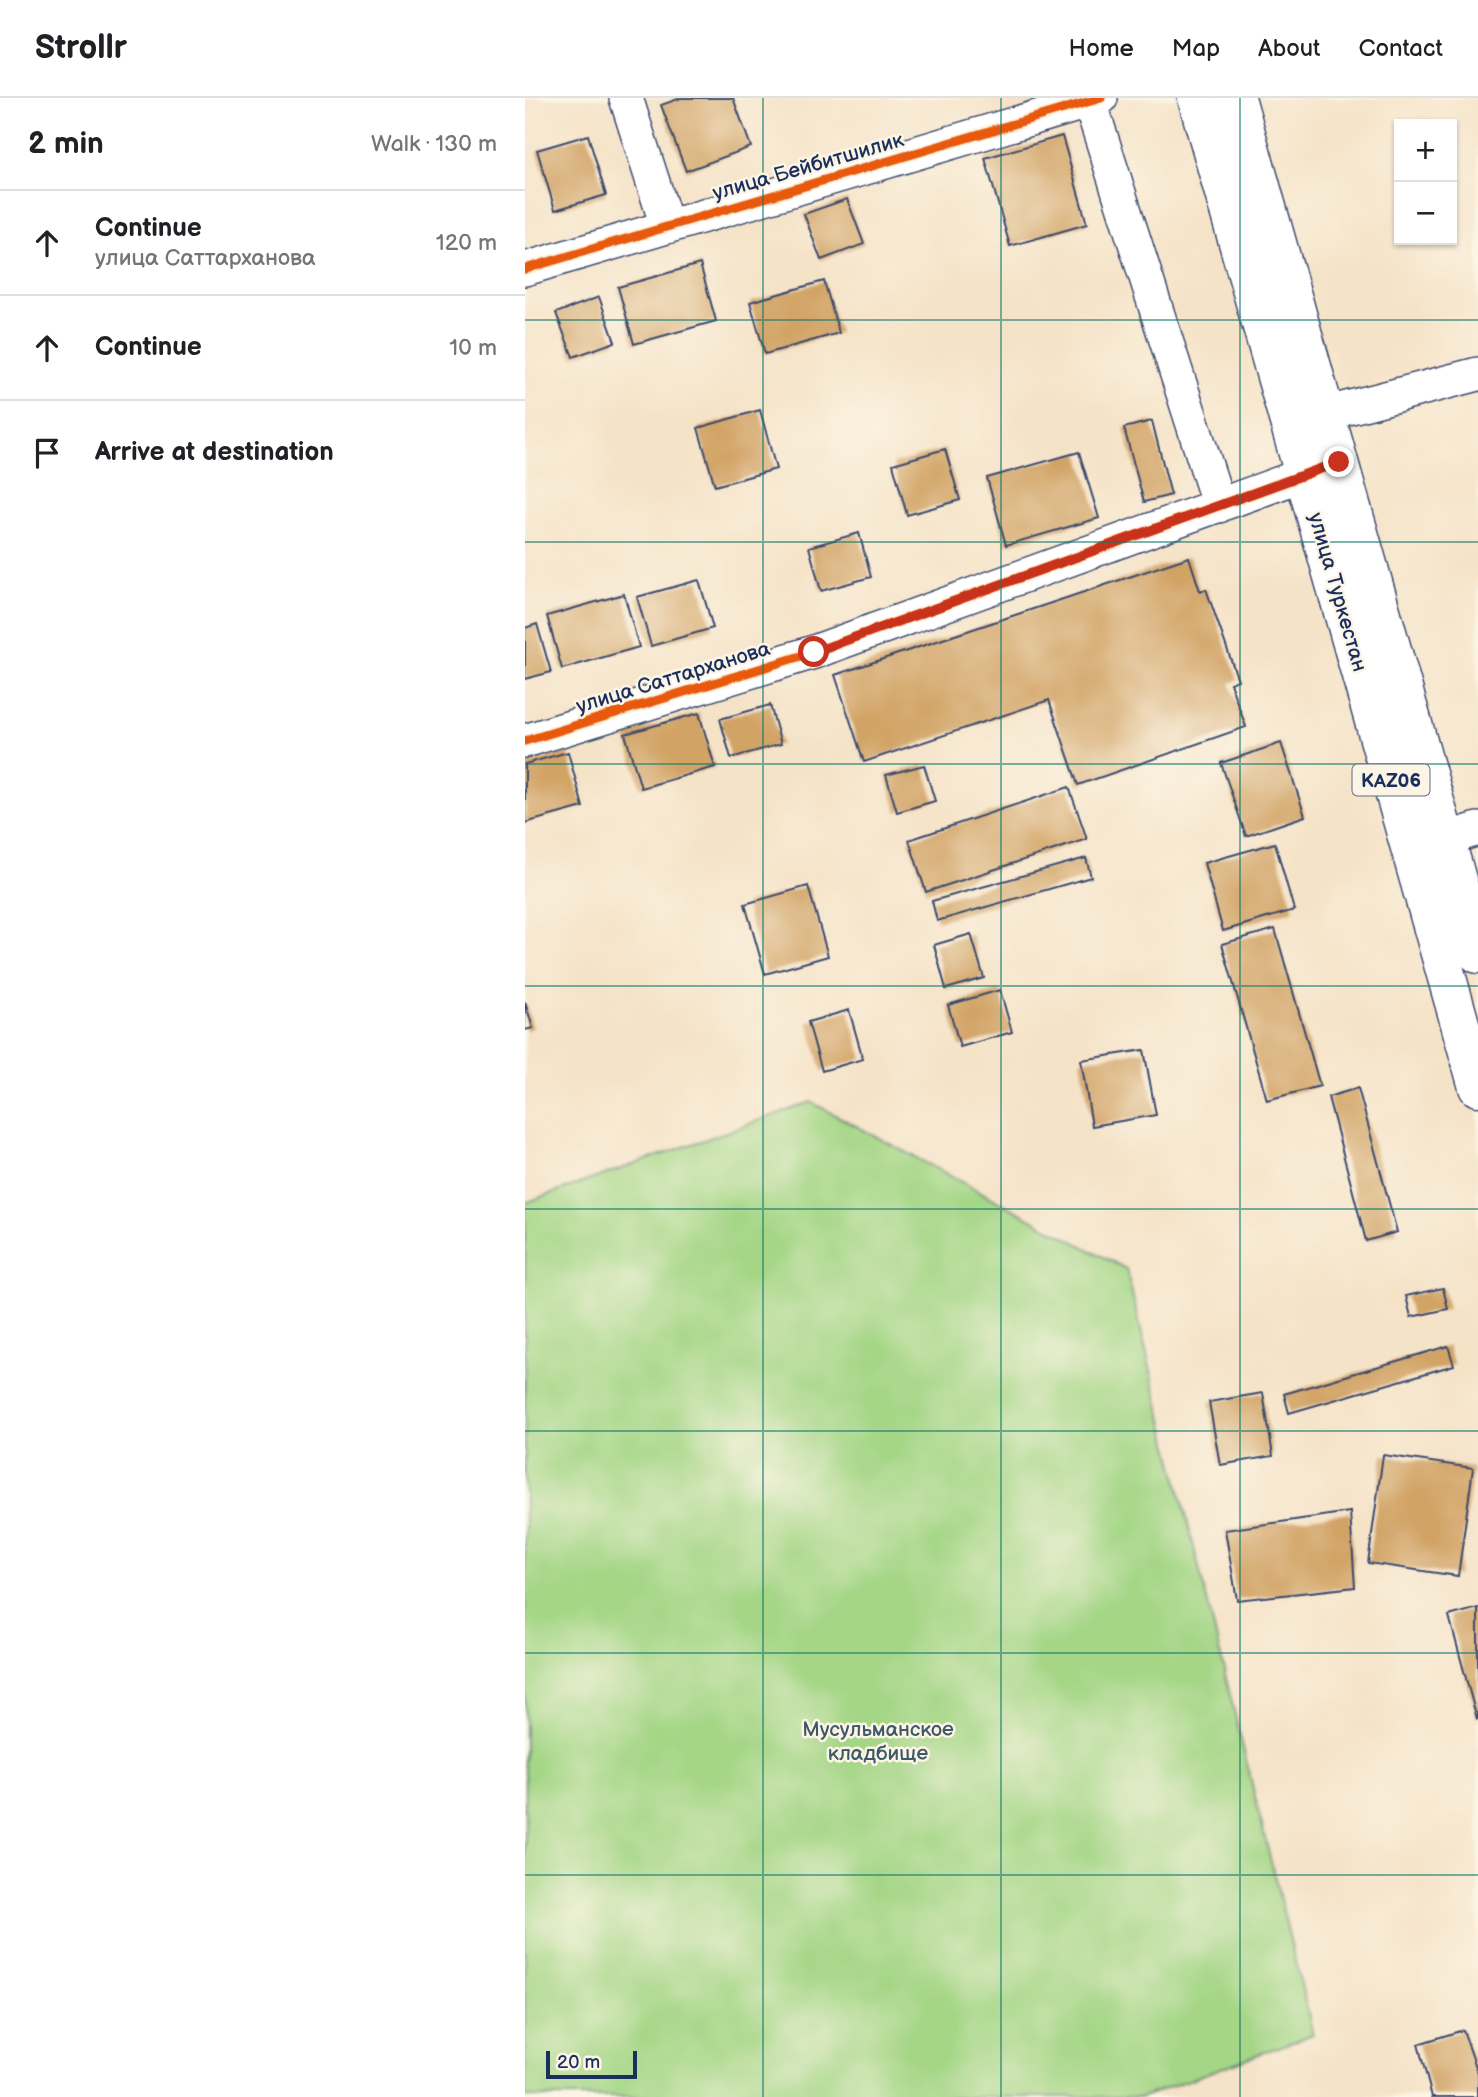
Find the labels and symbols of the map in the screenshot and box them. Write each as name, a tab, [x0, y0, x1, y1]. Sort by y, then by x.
street label: улица Бейбитшилик	[710, 127, 907, 206]
route end	[1323, 446, 1354, 477]
street label: улица Туркестан	[1303, 510, 1372, 675]
street label: улица Саттарханова	[573, 636, 774, 719]
route start	[798, 636, 829, 667]
road number: KАZ06	[1353, 764, 1429, 796]
park label: Мусульманское кладбище	[802, 1717, 954, 1766]
scale bar	[546, 2048, 637, 2080]

